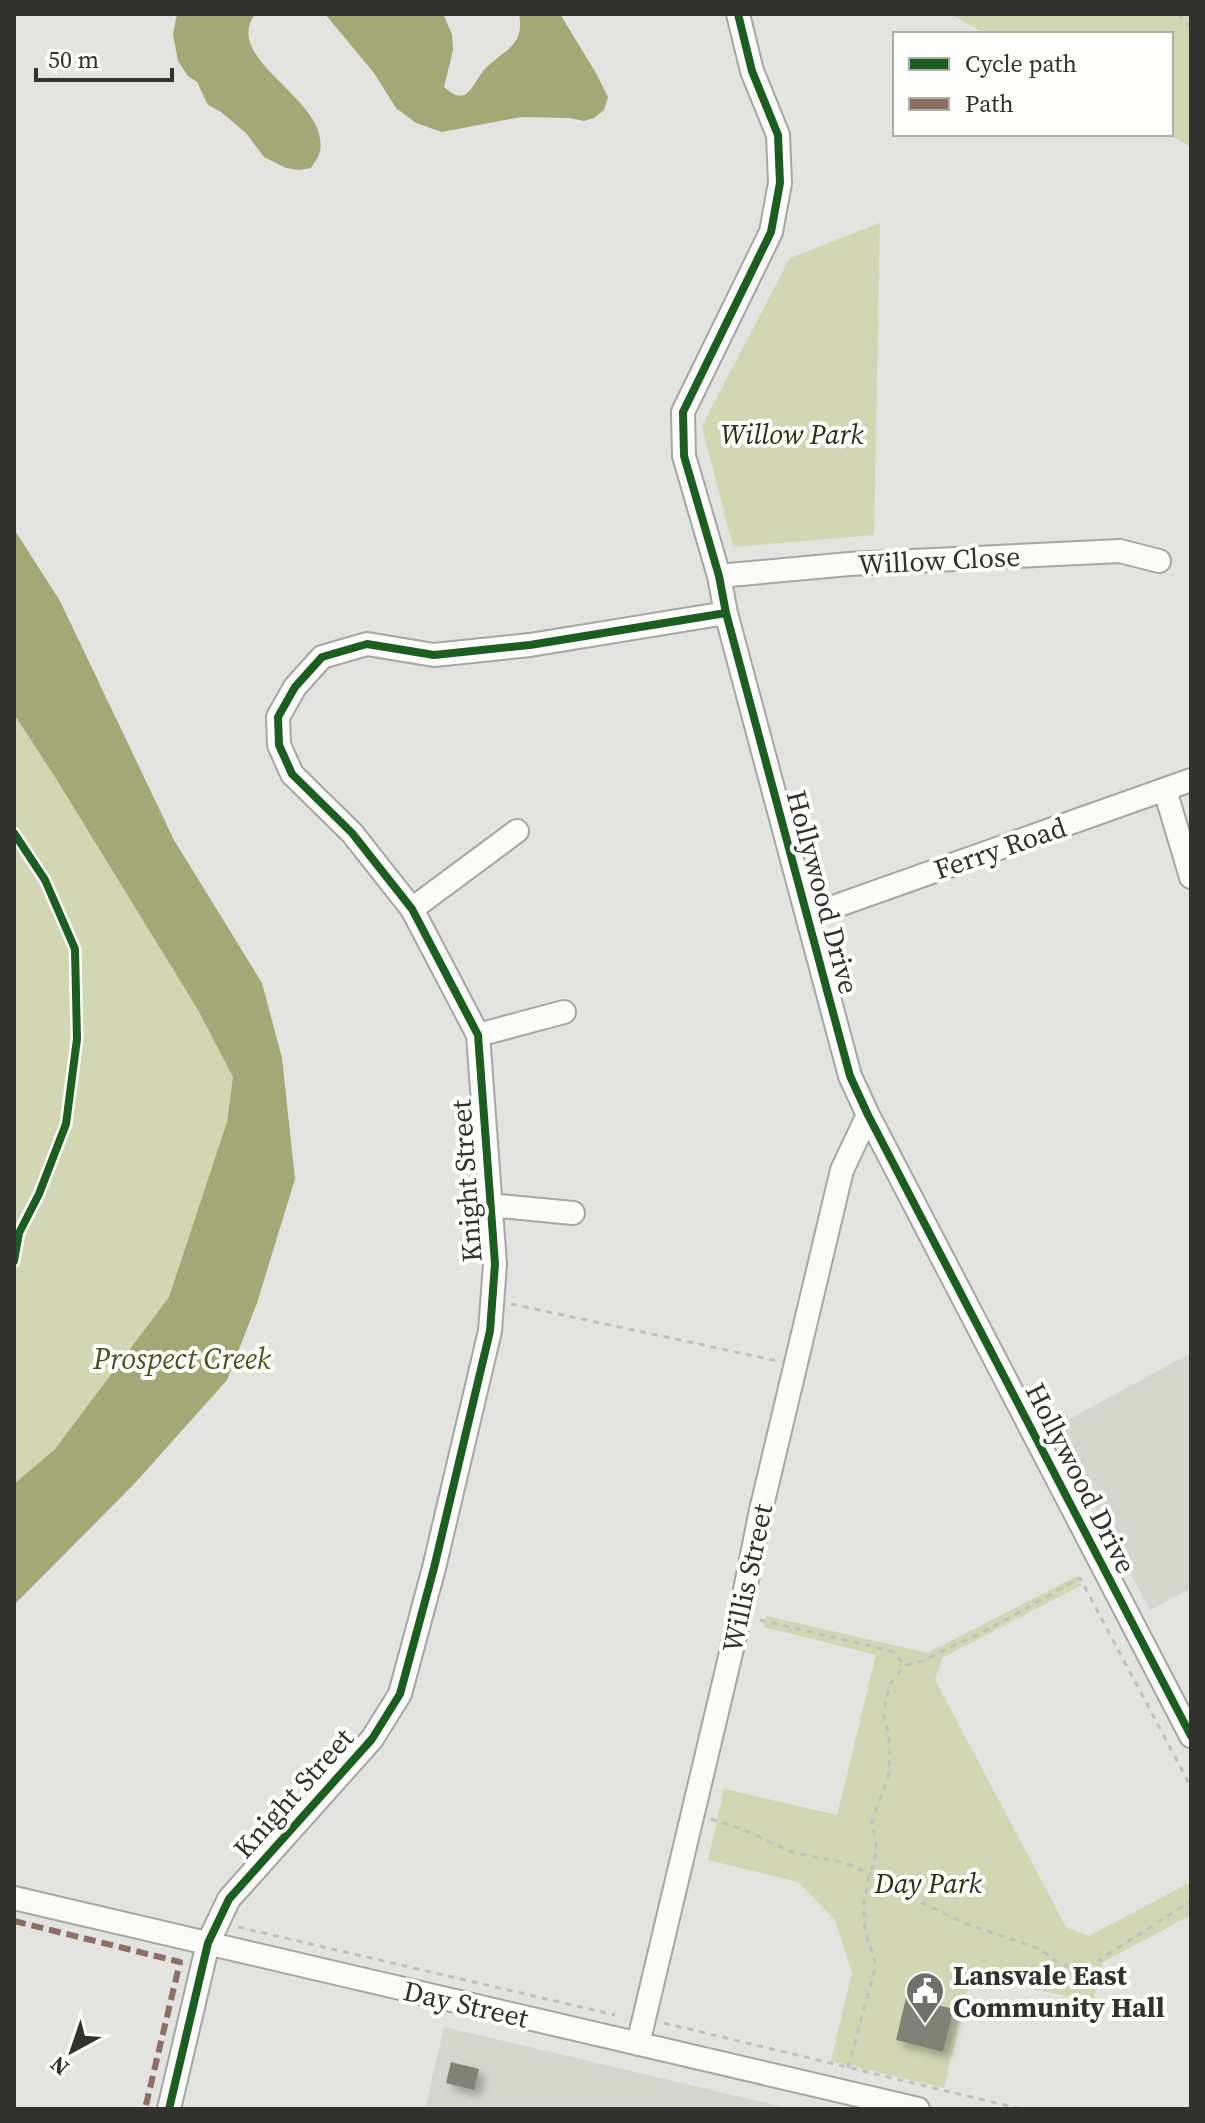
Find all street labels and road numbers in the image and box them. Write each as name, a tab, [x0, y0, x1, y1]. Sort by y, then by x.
street label: Willow Close	[857, 537, 1021, 583]
street label: Hollywood Drive	[778, 786, 868, 998]
street label: Ferry Road	[929, 808, 1071, 888]
street label: Knight Street	[441, 1098, 491, 1264]
street label: Hollywood Drive	[1017, 1376, 1145, 1580]
street label: Willis Street	[713, 1499, 781, 1656]
street label: Knight Street	[224, 1719, 362, 1866]
street label: Day Street	[400, 1971, 533, 2037]

